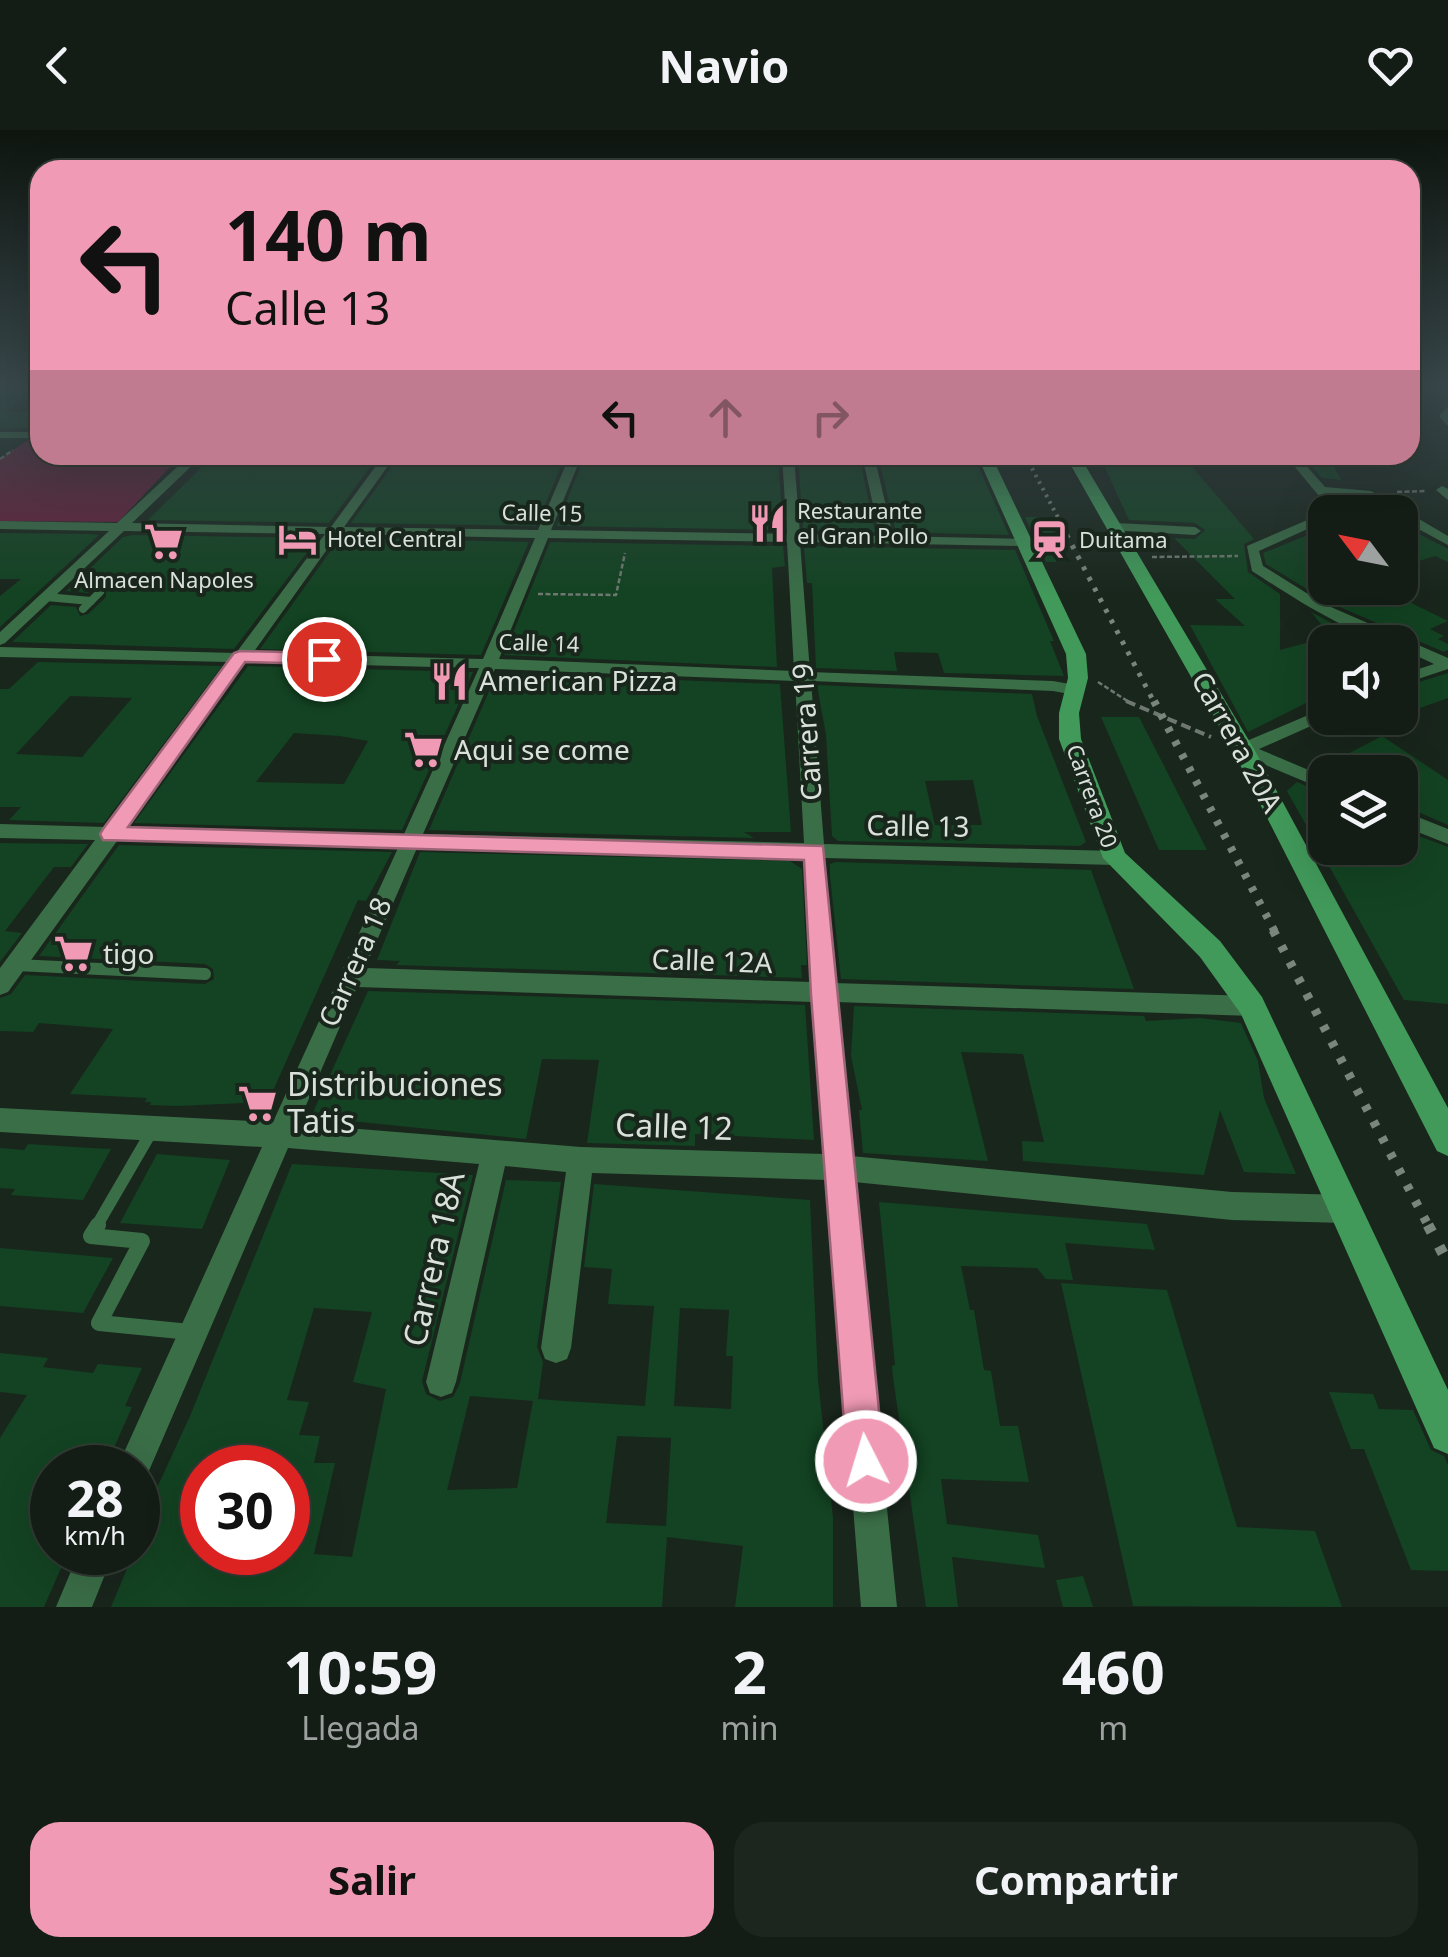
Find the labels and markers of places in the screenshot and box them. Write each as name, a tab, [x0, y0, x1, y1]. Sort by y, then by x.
place label: Restaurante el Gran Pollo	[797, 495, 928, 550]
restaurant icon: Restaurante el Gran Pollo	[746, 503, 788, 545]
hotel icon: Hotel Central	[276, 518, 318, 560]
station icon: Duitama	[1028, 519, 1070, 561]
supermarket icon: Almacen Napoles	[143, 520, 185, 562]
place label: Hotel Central	[327, 523, 463, 553]
place label: Duitama	[1079, 524, 1168, 554]
place label: Almacen Napoles	[74, 564, 254, 594]
pin	[282, 617, 367, 702]
restaurant icon: American Pizza	[428, 660, 470, 702]
place label: American Pizza	[479, 661, 678, 699]
supermarket icon: Aqui se come	[403, 729, 445, 771]
place label: Aqui se come	[454, 730, 630, 768]
supermarket icon: tigo	[52, 933, 94, 975]
place label: tigo	[103, 934, 155, 972]
place label: Distribuciones Tatis	[287, 1062, 503, 1142]
supermarket icon: Distribuciones Tatis	[236, 1082, 278, 1124]

